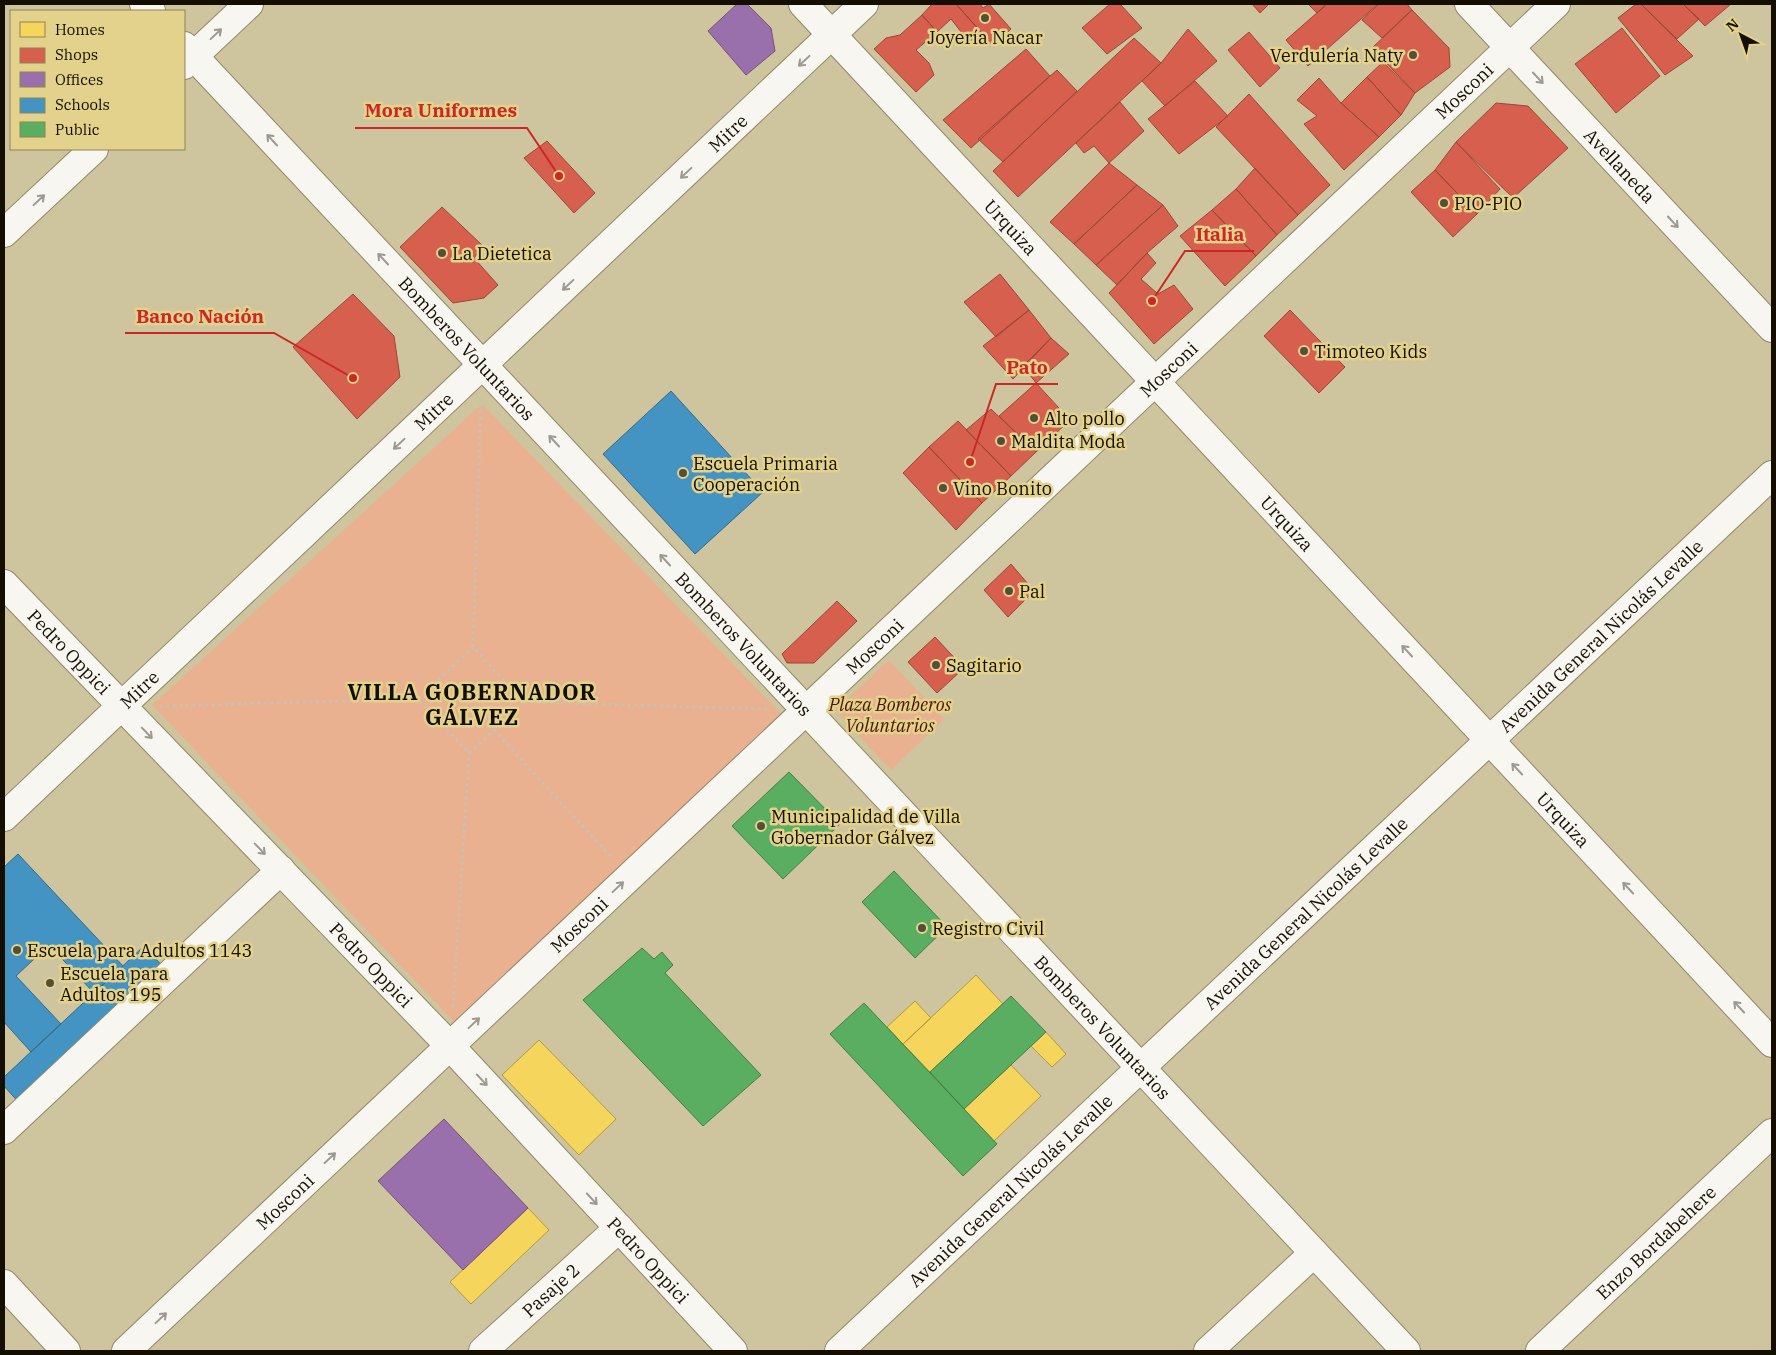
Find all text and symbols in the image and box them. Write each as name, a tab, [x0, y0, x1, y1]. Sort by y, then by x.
legend	[10, 10, 185, 150]
north arrow	[1716, 10, 1766, 60]
marker: Joyería Nacar	[979, 12, 991, 24]
text: N	[1722, 15, 1743, 36]
text: Homes	[55, 20, 105, 39]
place label: Joyería Nacar	[927, 26, 1043, 49]
one-way arrow	[210, 28, 223, 40]
place label: Verdulería Naty	[1270, 44, 1403, 67]
text: Shops	[55, 45, 98, 64]
marker: Verdulería Naty	[1407, 49, 1419, 61]
one-way arrow	[797, 55, 810, 67]
street label: Mosconi	[1430, 58, 1498, 123]
text: Offices	[55, 70, 103, 89]
one-way arrow	[1532, 71, 1544, 84]
callout: Mora Uniformes	[355, 94, 527, 128]
text: Schools	[55, 95, 110, 114]
text: Mora Uniformes	[365, 98, 517, 122]
street label: Mitre	[703, 109, 752, 157]
text: Public	[55, 120, 100, 139]
street label: Avellaneda	[1580, 123, 1660, 208]
one-way arrow	[266, 134, 278, 146]
one-way arrow	[679, 167, 692, 179]
place label: PIO-PIO	[1454, 192, 1522, 215]
one-way arrow	[33, 194, 46, 205]
street label: Urquiza	[979, 194, 1043, 260]
marker: PIO-PIO	[1438, 197, 1450, 209]
one-way arrow	[1667, 215, 1679, 228]
callout: Italia	[1185, 217, 1254, 251]
text: Italia	[1196, 222, 1244, 246]
place label: La Dietetica	[452, 242, 552, 265]
marker: La Dietetica	[436, 247, 448, 259]
one-way arrow	[377, 252, 389, 265]
street label: Bomberos Voluntarios	[394, 271, 540, 425]
one-way arrow	[561, 279, 574, 291]
callout: Banco Nación	[125, 299, 274, 333]
text: Banco Nación	[136, 304, 265, 328]
street label: Mosconi	[1135, 336, 1202, 402]
place label: Timoteo Kids	[1314, 340, 1427, 363]
marker: Timoteo Kids	[1298, 345, 1310, 357]
callout: Pato	[996, 350, 1058, 384]
text: Pato	[1006, 355, 1048, 379]
street label: Mitre	[409, 387, 458, 435]
place label: Alto pollo	[1044, 407, 1125, 430]
marker: Alto pollo	[1028, 412, 1040, 424]
place label: Maldita Moda	[1011, 430, 1126, 453]
one-way arrow	[548, 435, 560, 448]
marker: Maldita Moda	[995, 435, 1007, 447]
one-way arrow	[392, 438, 405, 450]
place label: Escuela Primaria Cooperación	[693, 452, 838, 496]
marker: Escuela Primaria Cooperación	[677, 467, 689, 479]
place label: Vino Bonito	[953, 477, 1052, 500]
marker: Vino Bonito	[937, 482, 949, 494]
street label: Urquiza	[1256, 491, 1319, 556]
street label: Avenida General Nicolás Levalle	[1494, 534, 1708, 737]
one-way arrow	[659, 553, 671, 566]
street label: Bomberos Voluntarios	[671, 567, 817, 721]
place label: Pal	[1019, 580, 1045, 603]
marker: Pal	[1003, 585, 1015, 597]
street label: Pedro Oppici	[23, 604, 116, 699]
street label: Mosconi	[841, 613, 908, 679]
one-way arrow	[1401, 644, 1413, 657]
place label: Sagitario	[946, 654, 1022, 677]
marker: Sagitario	[930, 659, 942, 671]
street label: Mitre	[115, 665, 164, 713]
district label: VILLA GOBERNADOR GÁLVEZ	[347, 677, 597, 731]
park label: Plaza Bomberos Voluntarios	[828, 693, 952, 737]
one-way arrow	[140, 727, 153, 739]
one-way arrow	[1511, 763, 1523, 776]
street label: Urquiza	[1532, 787, 1595, 852]
place label: Municipalidad de Villa Gobernador Gálvez	[771, 805, 961, 849]
street label: Avenida General Nicolás Levalle	[1199, 812, 1412, 1014]
marker: Municipalidad de Villa Gobernador Gálvez	[755, 820, 767, 832]
one-way arrow	[254, 843, 266, 855]
one-way arrow	[611, 881, 624, 893]
one-way arrow	[1622, 882, 1634, 895]
street label: Mosconi	[545, 892, 613, 957]
street label: Pedro Oppici	[325, 917, 418, 1012]
place label: Registro Civil	[932, 917, 1044, 940]
marker: Registro Civil	[916, 922, 928, 934]
place label: Escuela para Adultos 1143	[27, 939, 252, 962]
marker: Escuela para Adultos 1143	[11, 944, 23, 956]
street label: Bomberos Voluntarios	[1030, 950, 1176, 1104]
place label: Escuela para Adultos 195	[60, 962, 169, 1006]
marker: Escuela para Adultos 195	[44, 977, 56, 989]
one-way arrow	[1733, 1001, 1745, 1014]
one-way arrow	[468, 1017, 481, 1029]
one-way arrow	[476, 1073, 488, 1086]
street label: Avenida General Nicolás Levalle	[903, 1089, 1117, 1291]
one-way arrow	[324, 1152, 337, 1164]
street label: Mosconi	[251, 1169, 319, 1234]
street label: Enzo Bordabehere	[1591, 1180, 1721, 1304]
one-way arrow	[586, 1192, 598, 1205]
street label: Pedro Oppici	[603, 1212, 694, 1308]
street label: Pasaje 2	[517, 1258, 584, 1322]
one-way arrow	[155, 1312, 168, 1324]

